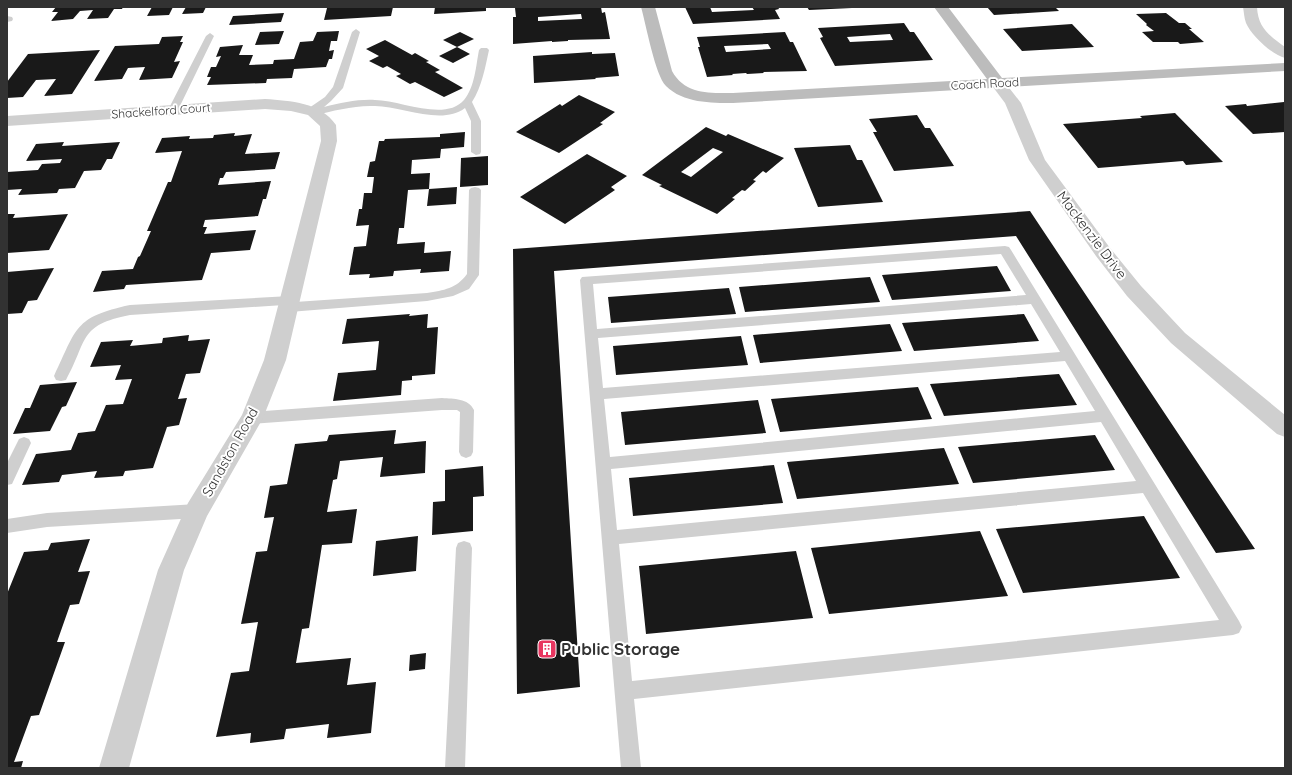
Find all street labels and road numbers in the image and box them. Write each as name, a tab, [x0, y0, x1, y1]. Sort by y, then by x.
street label: Coach Road	[950, 74, 1020, 93]
street label: Shackelford Court	[111, 100, 211, 121]
street label: Mackenzie Drive	[1053, 187, 1131, 283]
street label: Sandston Road	[198, 404, 262, 500]

